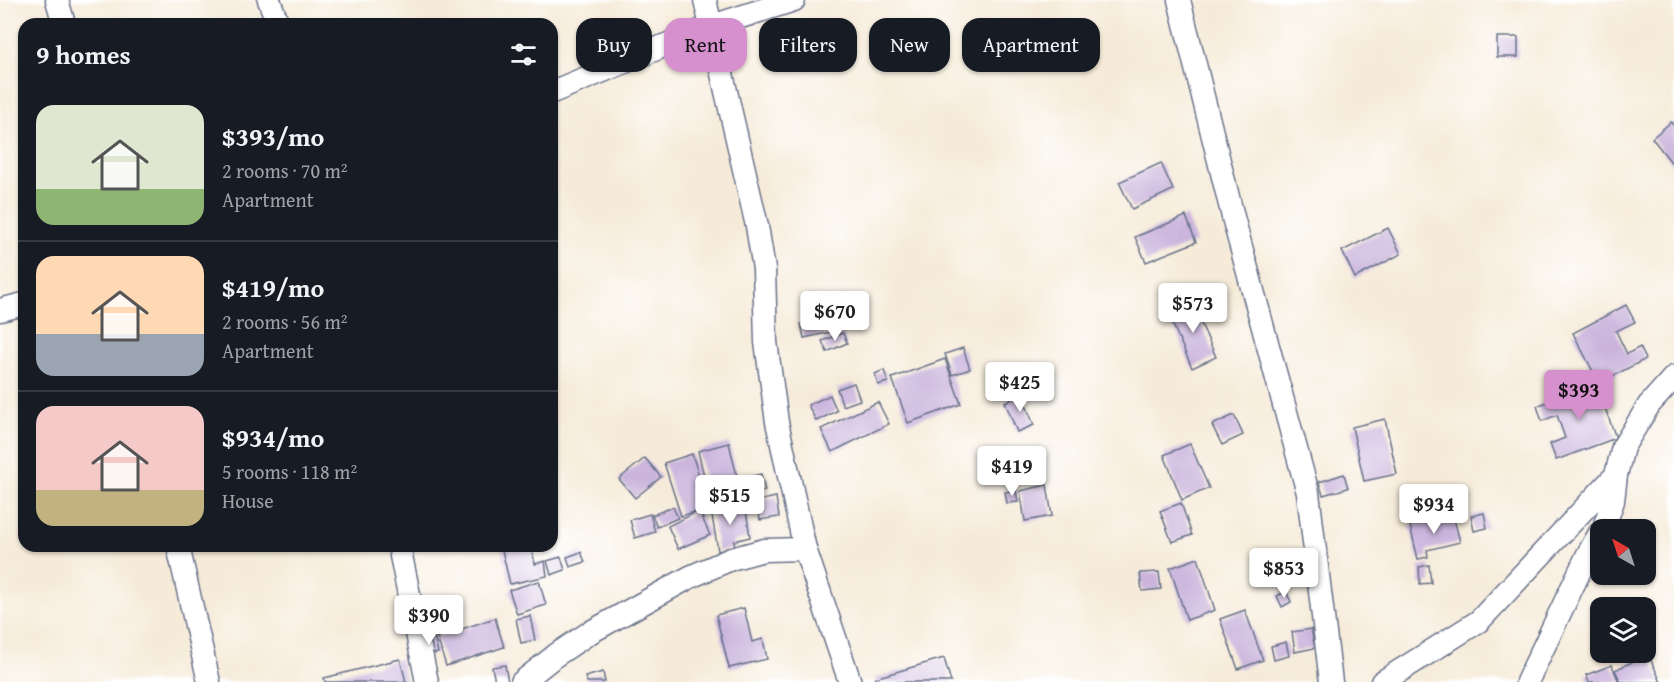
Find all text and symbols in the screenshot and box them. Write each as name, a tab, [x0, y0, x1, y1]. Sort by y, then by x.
chip: Buy	[576, 18, 652, 72]
chip: Rent	[664, 18, 747, 72]
chip: Filters	[759, 18, 857, 72]
chip: New	[869, 18, 950, 72]
chip: Apartment	[962, 18, 1100, 72]
text: 9 homes	[36, 35, 131, 74]
icon: filters	[507, 38, 540, 71]
text: $393/mo	[222, 117, 324, 156]
icon: home	[84, 129, 156, 201]
text: 2 rooms · 70 m²	[222, 156, 348, 185]
text: Apartment	[222, 185, 314, 214]
text: $419/mo	[222, 268, 324, 307]
icon: home	[84, 280, 156, 352]
pin: $573	[1157, 283, 1229, 334]
text: $573	[1172, 288, 1214, 317]
pin: $670	[799, 291, 871, 342]
text: $670	[814, 296, 856, 325]
text: 2 rooms · 56 m²	[222, 307, 348, 336]
text: Apartment	[222, 336, 314, 365]
pin: $425	[984, 362, 1056, 413]
text: $425	[999, 367, 1041, 396]
pin: $393	[1543, 370, 1615, 421]
text: $393	[1558, 375, 1600, 404]
text: $934/mo	[222, 418, 324, 457]
icon: home	[84, 430, 156, 502]
pin: $419	[976, 446, 1048, 497]
text: $419	[991, 451, 1033, 480]
text: 5 rooms · 118 m²	[222, 457, 357, 486]
pin: $515	[694, 475, 766, 526]
text: $515	[709, 480, 751, 509]
pin: $934	[1398, 484, 1470, 535]
text: House	[222, 486, 274, 515]
text: $934	[1413, 489, 1455, 518]
north arrow	[1590, 519, 1656, 585]
map controls	[1590, 519, 1656, 663]
pin: $853	[1248, 548, 1320, 599]
text: $853	[1263, 553, 1305, 582]
pin: $390	[393, 595, 465, 646]
button: layers	[1590, 597, 1656, 663]
text: $390	[408, 600, 450, 629]

